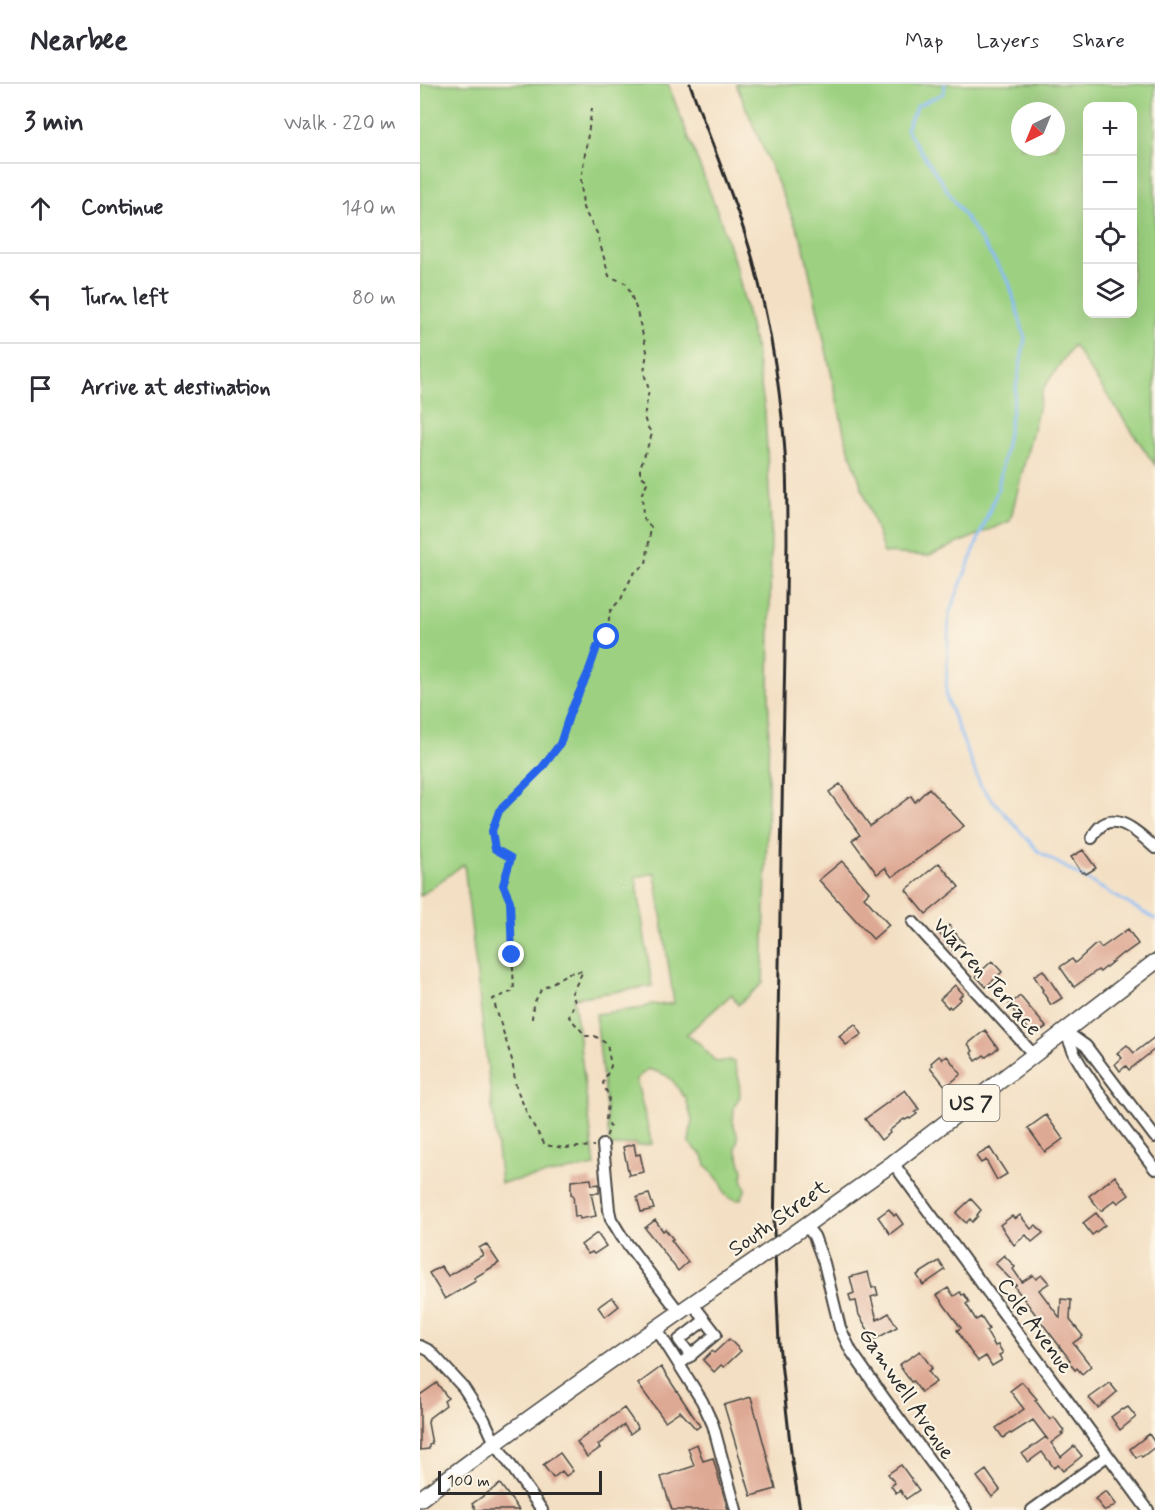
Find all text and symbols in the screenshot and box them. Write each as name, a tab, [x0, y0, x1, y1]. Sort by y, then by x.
text: Nearbee	[30, 23, 128, 60]
text: Map	[905, 27, 943, 55]
text: Layers	[976, 27, 1039, 55]
text: Share	[1072, 27, 1125, 55]
north arrow	[1011, 102, 1065, 156]
map controls	[1083, 102, 1137, 318]
button: +	[1083, 102, 1137, 156]
text: 3 min	[24, 106, 84, 140]
text: Walk · 220 m	[284, 110, 396, 137]
button: −	[1083, 156, 1137, 210]
icon: ahead	[24, 192, 57, 225]
text: Continue	[81, 194, 163, 222]
text: 140 m	[342, 195, 396, 222]
button: locate	[1083, 210, 1137, 264]
button: layers	[1083, 264, 1137, 318]
icon: left	[24, 282, 57, 315]
text: Turn left	[81, 284, 169, 312]
text: 80 m	[352, 285, 396, 312]
icon: arrive	[24, 372, 57, 405]
text: Arrive at destination	[81, 374, 271, 402]
route start	[593, 623, 619, 649]
street label: Warren Terrace	[926, 912, 1047, 1042]
route end	[498, 941, 524, 967]
road number: US 7	[942, 1085, 1000, 1121]
street label: South Street	[723, 1174, 835, 1264]
street label: Cole Avenue	[990, 1273, 1079, 1380]
street label: Gamwell Avenue	[852, 1323, 961, 1466]
scale bar	[438, 1468, 602, 1496]
text: 100 m	[447, 1471, 490, 1492]

